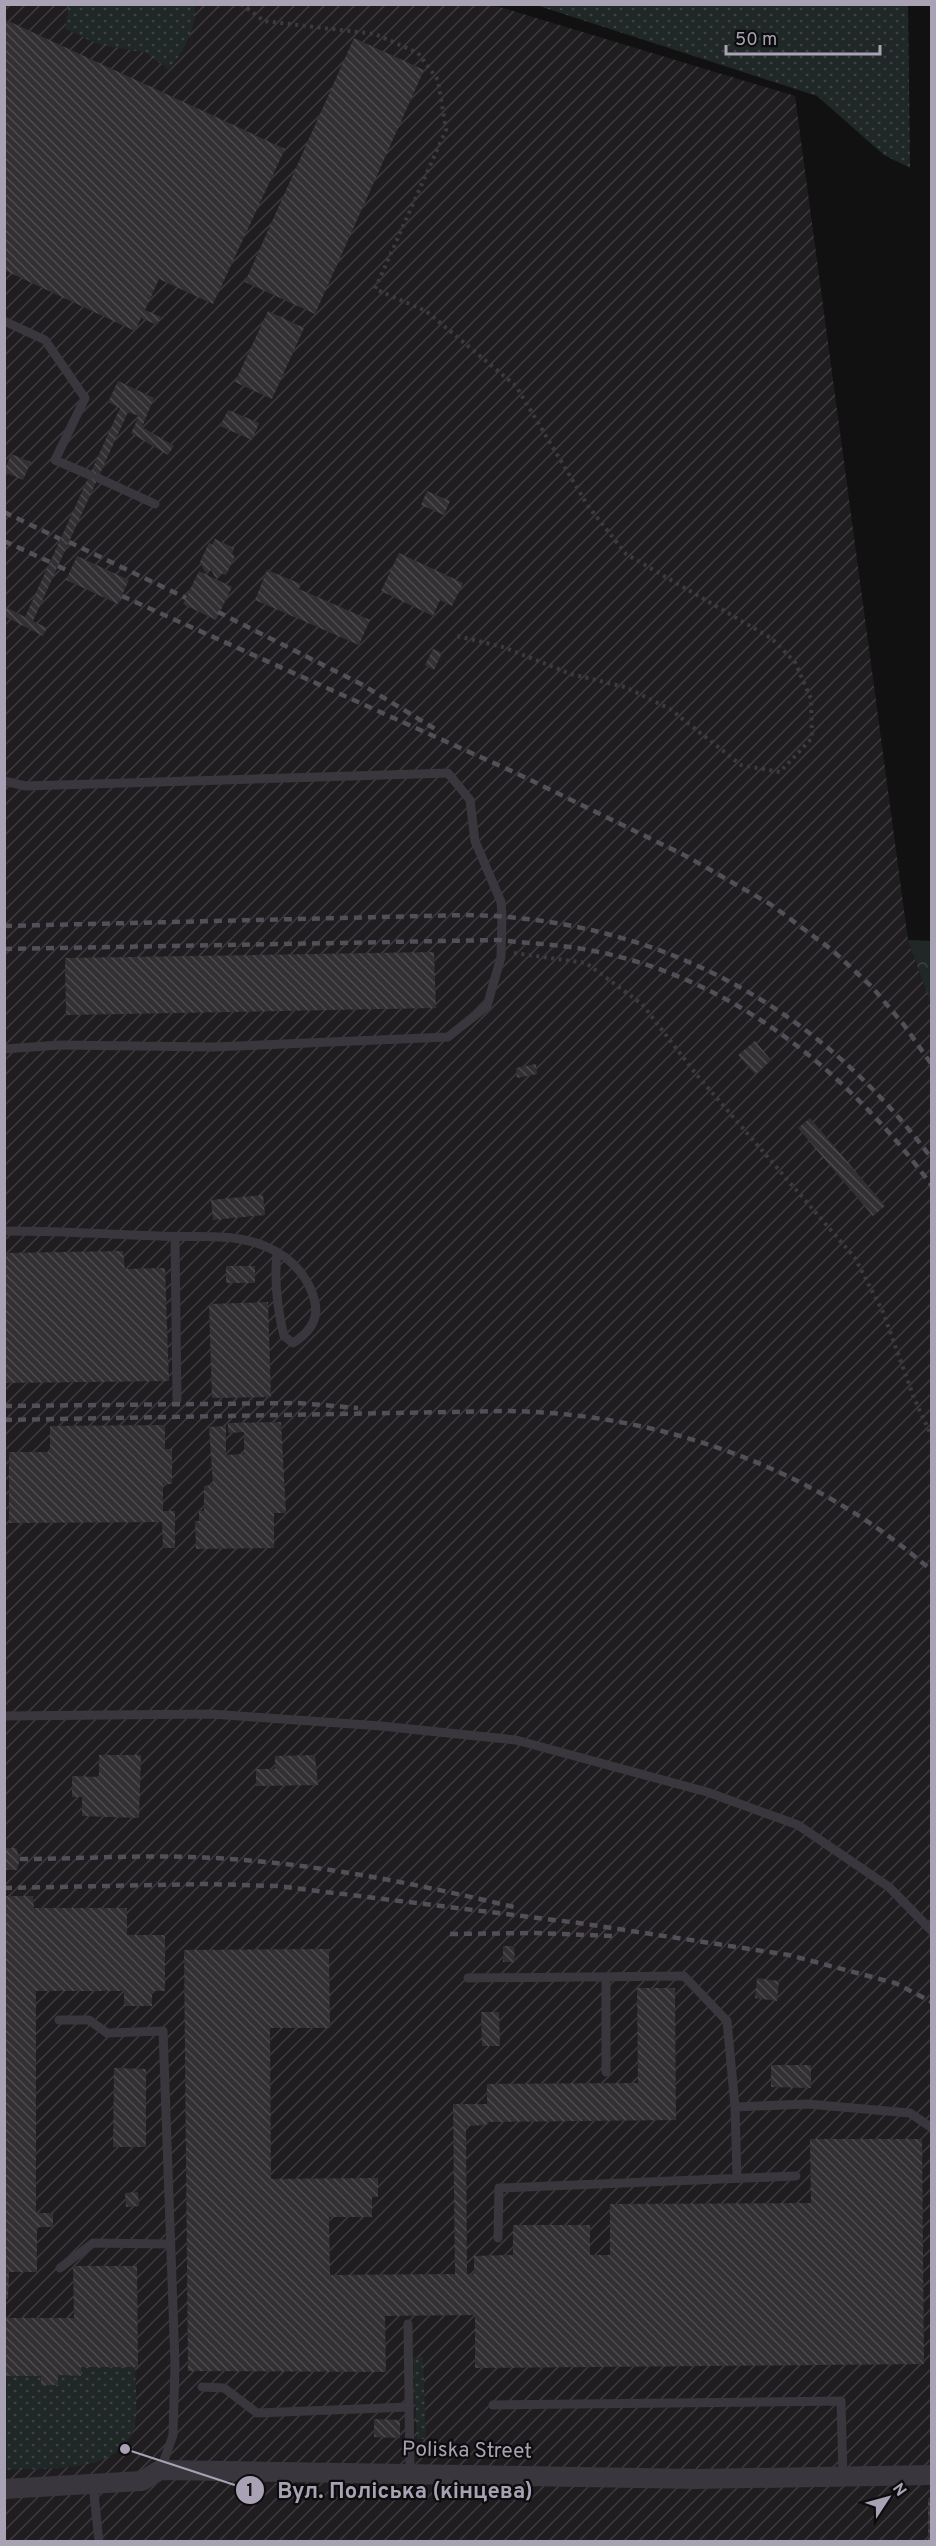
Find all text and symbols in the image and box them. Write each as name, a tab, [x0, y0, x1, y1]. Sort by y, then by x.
scale bar	[726, 18, 880, 56]
text: 50 m	[735, 29, 777, 52]
street label: Poliska Street	[402, 2436, 532, 2466]
north arrow	[858, 2468, 918, 2528]
callout: Вул. Поліська (кінцева)	[235, 2470, 545, 2510]
text: Вул. Поліська (кінцева)	[277, 2479, 533, 2506]
text: 1	[246, 2480, 254, 2503]
text: N	[887, 2480, 910, 2501]

